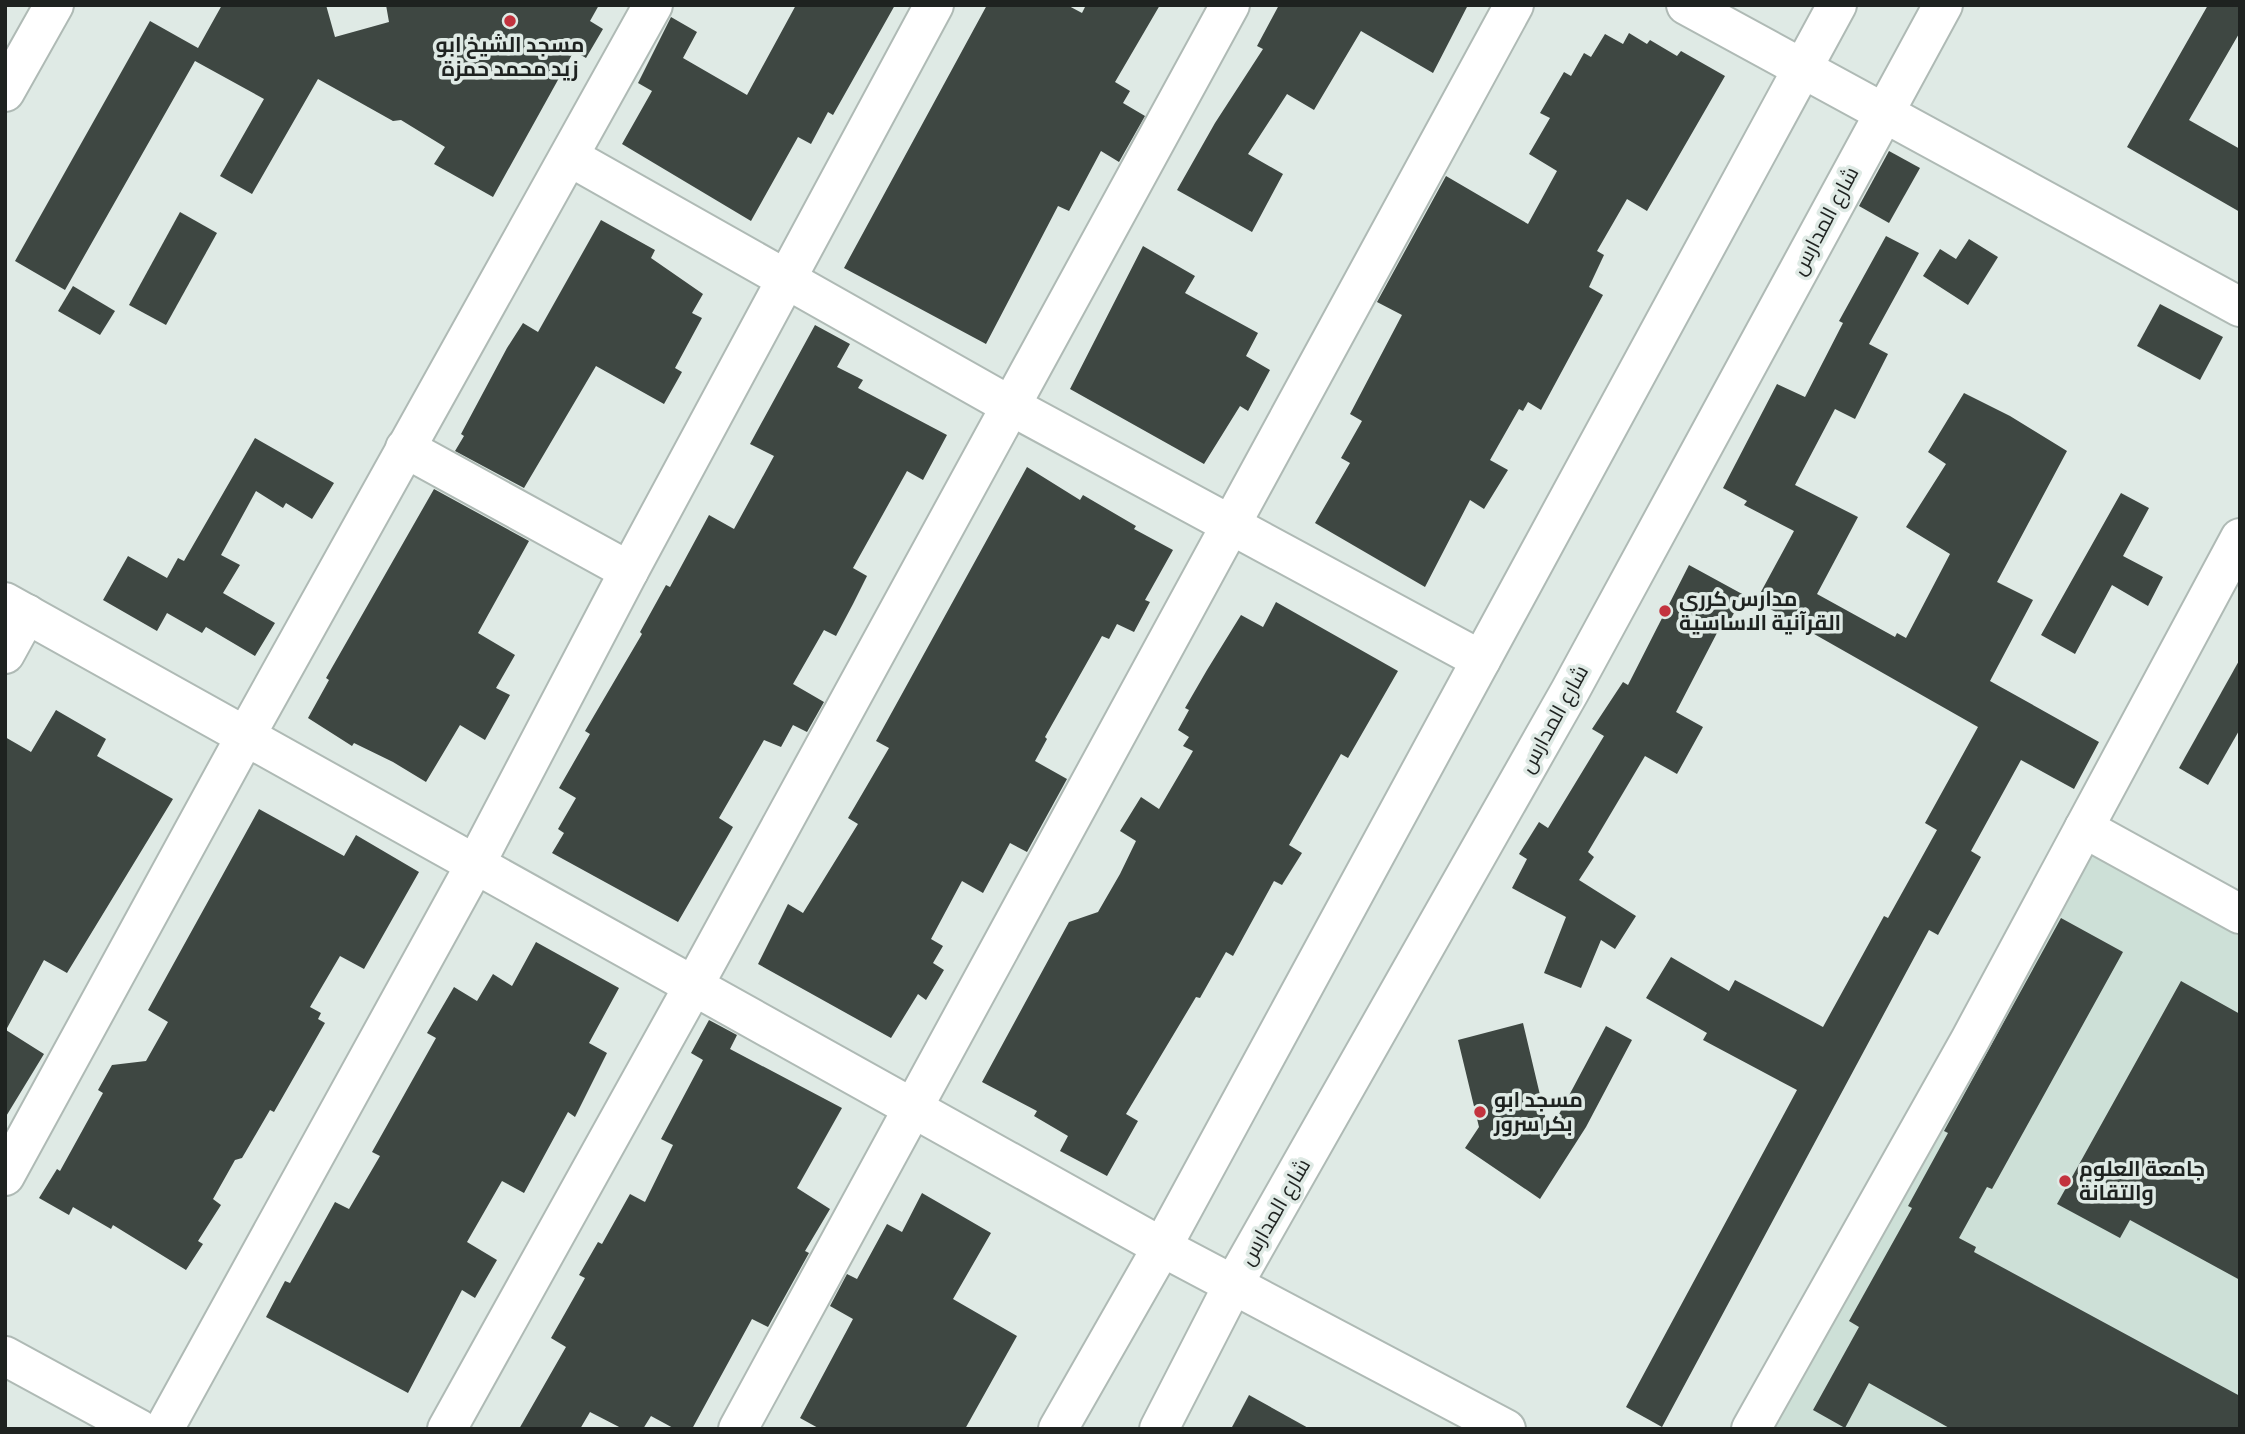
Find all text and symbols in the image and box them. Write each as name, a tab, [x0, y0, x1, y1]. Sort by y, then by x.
marker: مسجد الشيخ ابو زيد محمد حمزة	[502, 13, 518, 29]
place label: مسجد الشيخ ابو زيد محمد حمزة	[436, 32, 584, 82]
street label: شارع المدارس	[1786, 162, 1865, 280]
place label: مدارس كرري القرآنية الاساسية	[1679, 586, 1841, 636]
marker: مدارس كرري القرآنية الاساسية	[1657, 603, 1673, 619]
street label: شارع المدارس	[1514, 661, 1595, 778]
place label: مسجد ابو بكر سرور	[1493, 1087, 1583, 1137]
marker: مسجد ابو بكر سرور	[1472, 1104, 1488, 1120]
street label: شارع المدارس	[1234, 1154, 1317, 1271]
place label: جامعة العلوم والتقانة	[2079, 1156, 2205, 1206]
marker: جامعة العلوم والتقانة	[2057, 1173, 2073, 1189]

